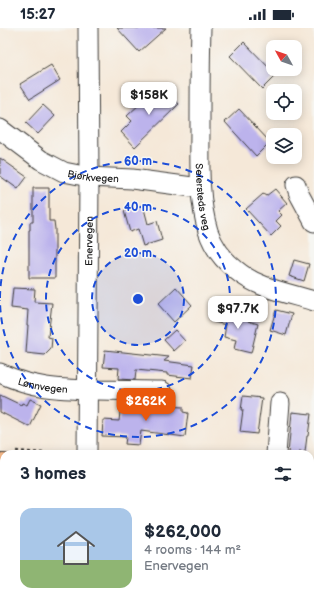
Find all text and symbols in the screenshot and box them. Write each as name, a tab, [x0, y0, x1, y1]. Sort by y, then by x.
text: 15:27	[20, 5, 55, 24]
north arrow	[266, 40, 302, 76]
map controls	[266, 40, 302, 164]
pin: $158K	[121, 82, 177, 116]
button: locate	[266, 84, 302, 120]
text: $158K	[130, 87, 168, 103]
button: layers	[266, 128, 302, 164]
text: 60 m	[124, 154, 152, 169]
street label: Seiersteds veg	[193, 163, 213, 232]
street label: Bjørkvegen	[66, 168, 119, 185]
text: 40 m	[124, 200, 152, 215]
street label: Enervegen	[83, 216, 96, 266]
text: 20 m	[124, 246, 152, 261]
centre of rings	[131, 292, 145, 306]
pin: $97.7K	[205, 296, 271, 330]
text: $97.7K	[217, 301, 259, 317]
street label: Lønnvegen	[16, 376, 68, 396]
pin: $262K	[118, 388, 174, 422]
text: $262K	[126, 393, 166, 409]
icon: filters	[272, 463, 294, 485]
text: 3 homes	[20, 464, 86, 484]
text: $262,000	[144, 522, 221, 542]
icon: home	[52, 524, 100, 572]
text: 4 rooms · 144 m²	[144, 542, 241, 558]
text: Enervegen	[144, 558, 209, 574]

